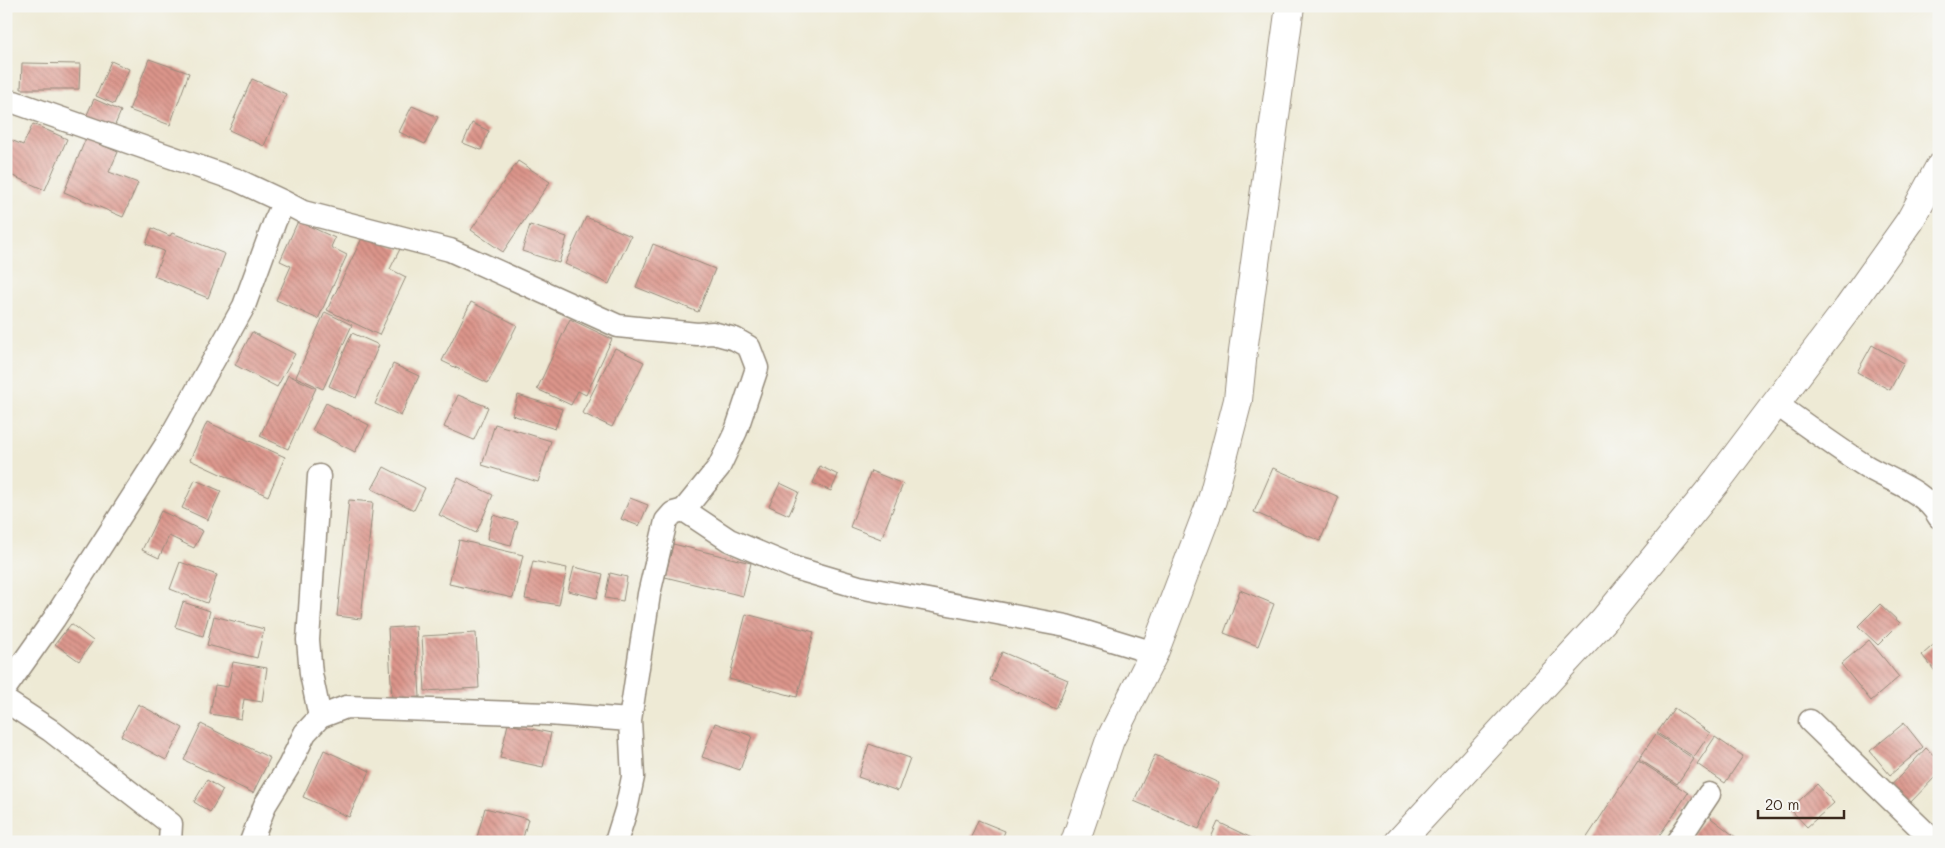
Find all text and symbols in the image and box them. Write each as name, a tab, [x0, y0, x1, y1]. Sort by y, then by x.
scale bar	[1758, 788, 1844, 820]
text: 20 m	[1765, 794, 1799, 814]

